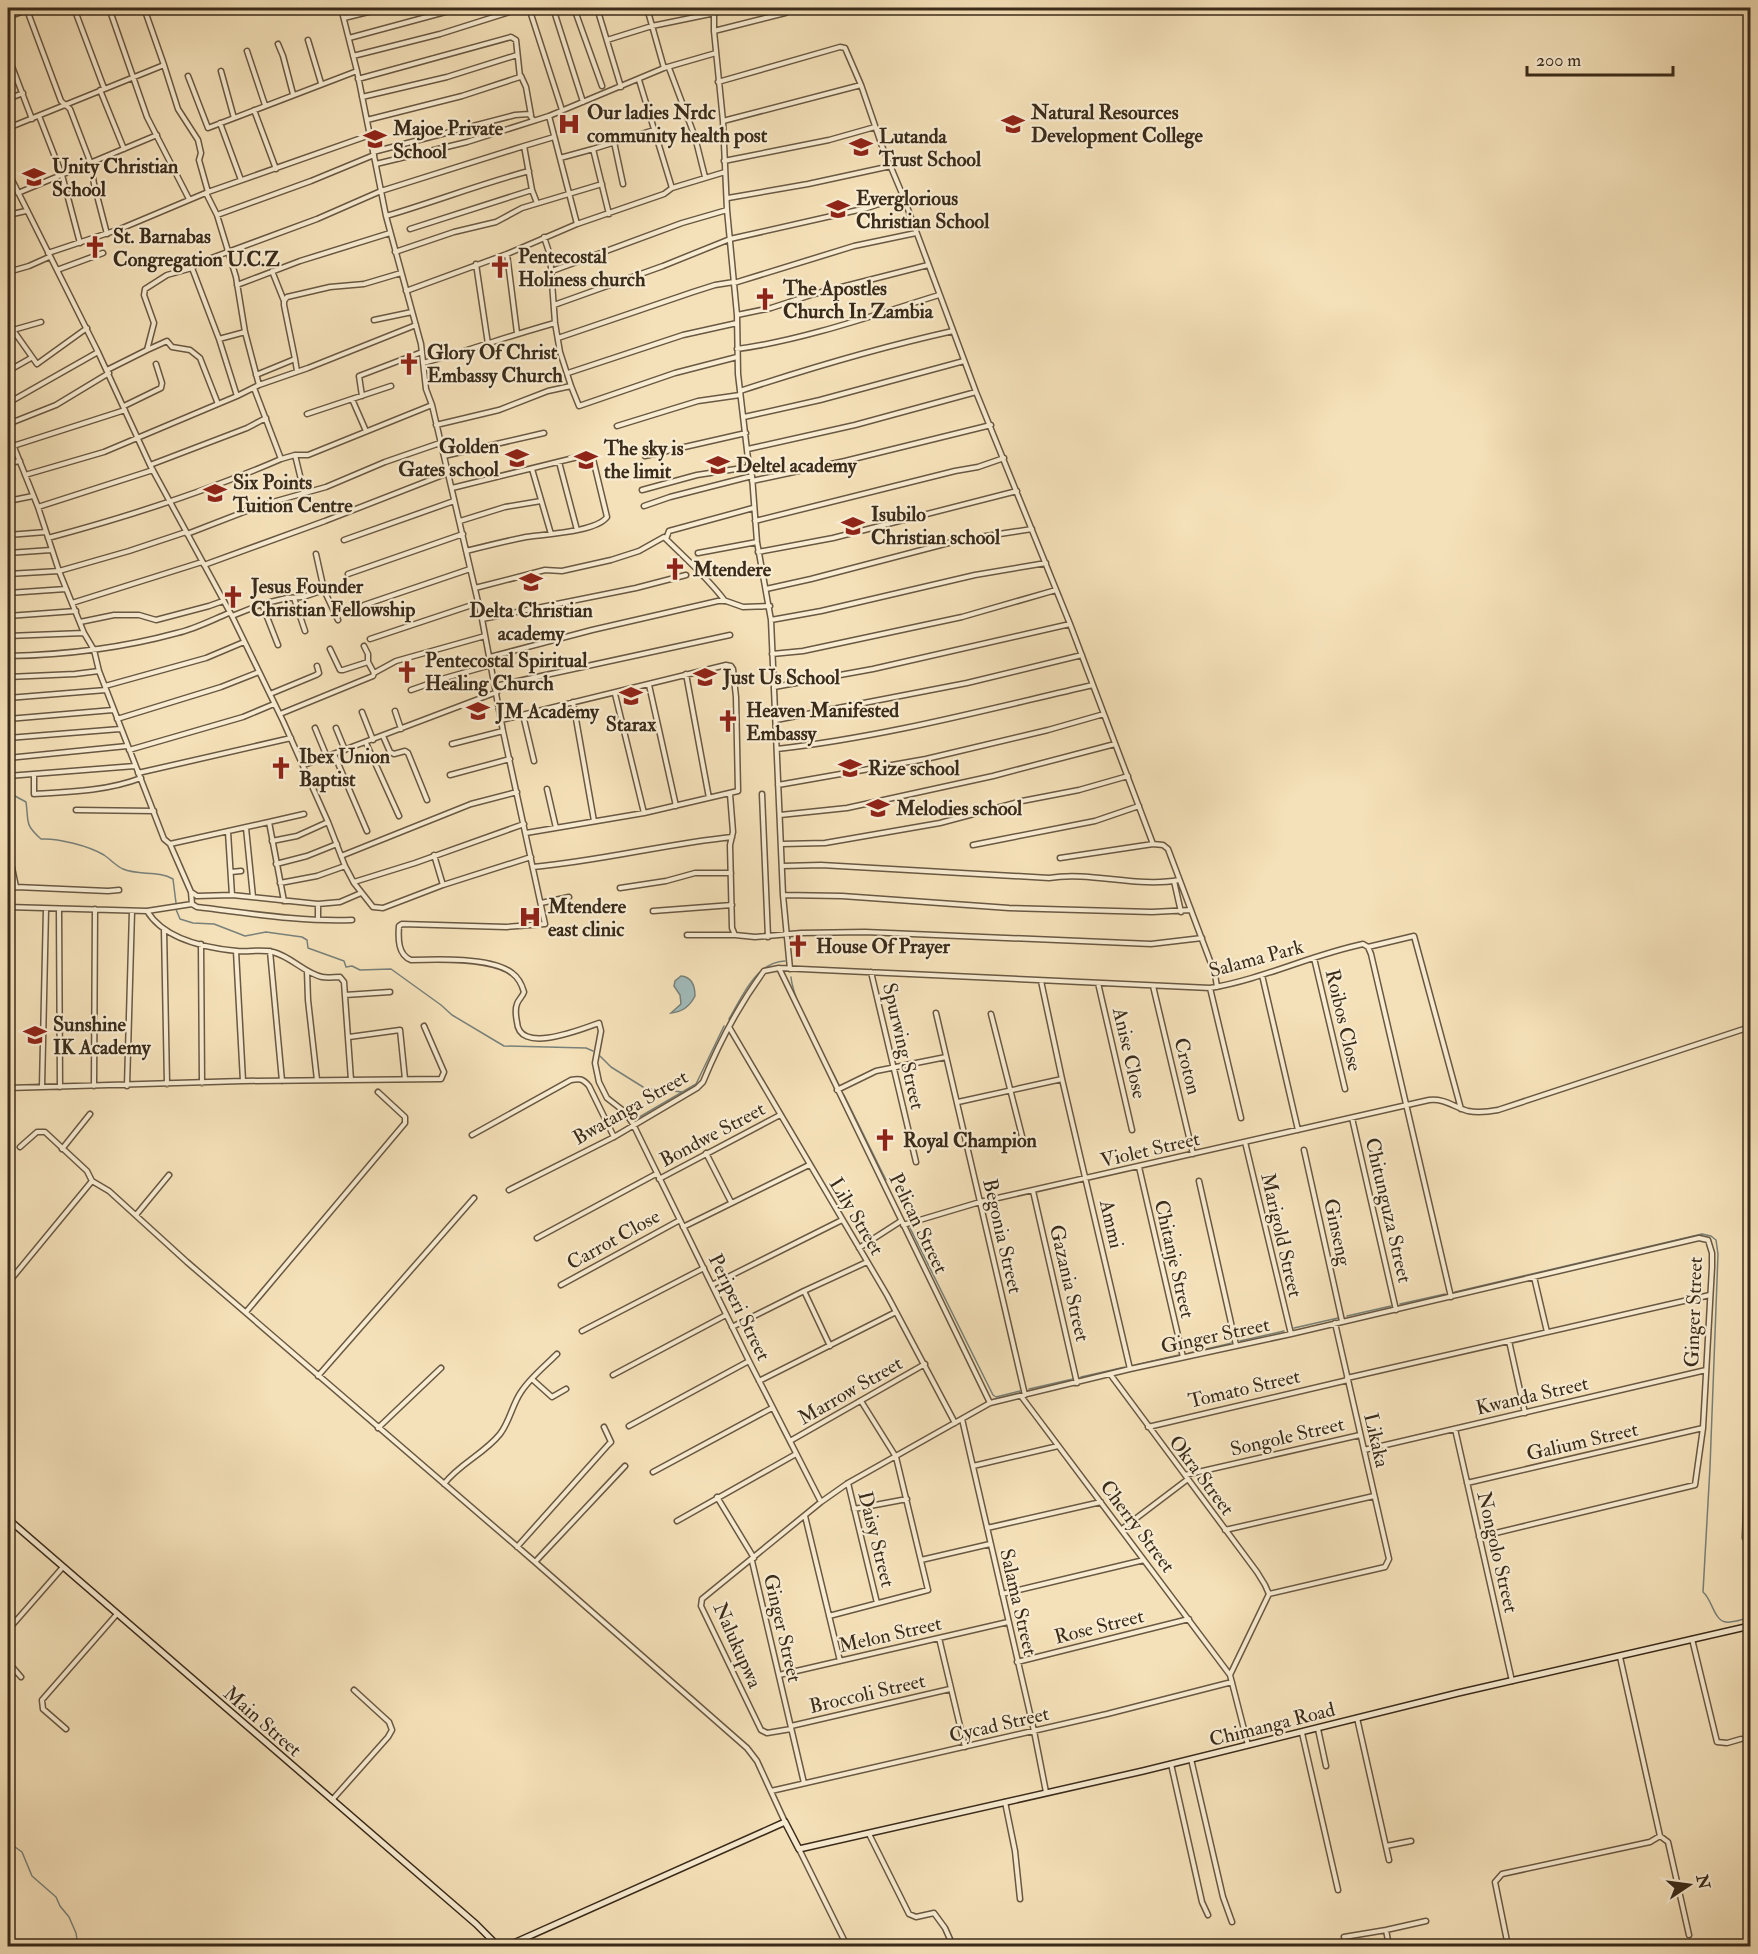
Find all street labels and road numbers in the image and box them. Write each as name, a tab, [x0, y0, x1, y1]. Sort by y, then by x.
street label: Salama Park	[1206, 934, 1307, 983]
street label: Roibos Close	[1320, 967, 1367, 1074]
street label: Spurwing Street	[876, 980, 930, 1113]
street label: Anise Close	[1107, 1004, 1152, 1101]
street label: Croton	[1168, 1035, 1207, 1097]
street label: Bwatanga Street	[568, 1064, 693, 1151]
street label: Bondwe Street	[655, 1096, 770, 1173]
street label: Violet Street	[1098, 1126, 1203, 1173]
street label: Chitunguza Street	[1360, 1135, 1417, 1286]
street label: Pelican Street	[883, 1169, 954, 1278]
street label: Marigold Street	[1255, 1170, 1308, 1300]
street label: Lily Street	[824, 1173, 890, 1260]
street label: Begonia Street	[977, 1176, 1028, 1297]
street label: Ammi	[1094, 1196, 1129, 1251]
street label: Ginseng	[1318, 1196, 1357, 1269]
street label: Chitanje Street	[1149, 1197, 1200, 1321]
street label: Carrot Close	[562, 1204, 664, 1275]
street label: Gazania Street	[1044, 1222, 1095, 1344]
street label: Periperi Street	[702, 1250, 776, 1366]
street label: Ginger Street	[1679, 1256, 1708, 1368]
street label: Ginger Street	[1158, 1312, 1272, 1359]
street label: Marrow Street	[794, 1350, 907, 1430]
street label: Tomato Street	[1186, 1363, 1303, 1413]
street label: Kwanda Street	[1473, 1370, 1591, 1421]
street label: Likaka	[1358, 1410, 1395, 1470]
street label: Songole Street	[1228, 1411, 1347, 1462]
street label: Galium Street	[1524, 1416, 1641, 1466]
street label: Okra Street	[1163, 1430, 1240, 1521]
street label: Cherry Street	[1095, 1475, 1181, 1578]
street label: Daisy Street	[853, 1489, 901, 1590]
street label: Nongolo Street	[1471, 1489, 1524, 1616]
street label: Salama Street	[994, 1546, 1043, 1658]
street label: Ginger Street	[758, 1571, 807, 1685]
street label: Nalukupwa	[707, 1598, 768, 1693]
street label: Rose Street	[1052, 1603, 1147, 1650]
street label: Melon Street	[836, 1610, 944, 1658]
street label: Broccoli Street	[807, 1668, 928, 1719]
street label: Main Street	[218, 1681, 307, 1762]
street label: Chimanga Road	[1207, 1697, 1338, 1752]
street label: Cycad Street	[947, 1701, 1052, 1748]

